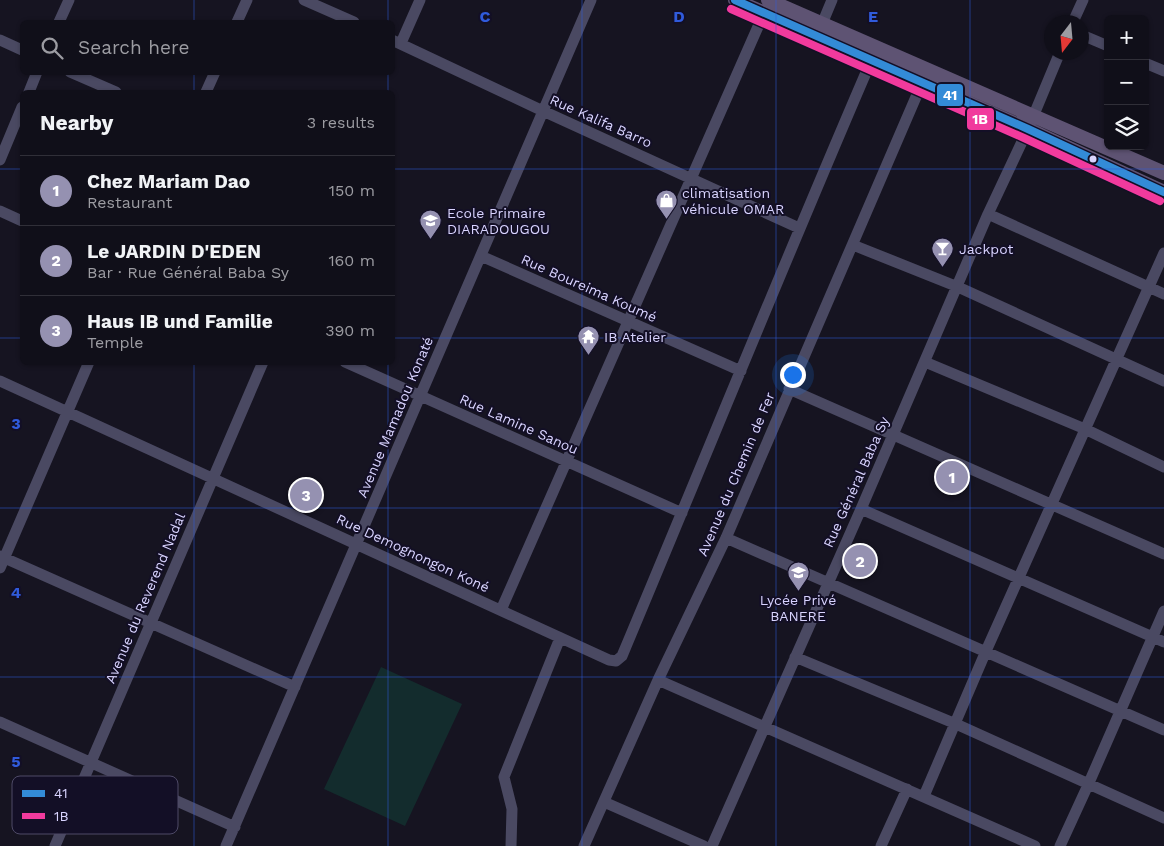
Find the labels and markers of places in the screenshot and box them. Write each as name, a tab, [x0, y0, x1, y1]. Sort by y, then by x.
unlabelled marker	[1088, 154, 1098, 164]
place label: climatisation véhicule OMAR	[682, 185, 784, 217]
shop icon: climatisation véhicule OMAR	[654, 189, 678, 220]
place label: Ecole Primaire DIARADOUGOU	[447, 205, 550, 237]
school or university icon: Ecole Primaire DIARADOUGOU	[419, 209, 443, 240]
bar icon: Jackpot	[931, 237, 955, 268]
place label: Jackpot	[959, 241, 1013, 257]
temple icon: IB Atelier	[576, 325, 600, 356]
place label: IB Atelier	[604, 329, 666, 345]
pin: 1	[936, 458, 968, 496]
pin: 3	[290, 476, 322, 514]
pin: 2	[844, 542, 876, 580]
school or university icon: Lycée Privé BANERE	[786, 560, 810, 591]
place label: Lycée Privé BANERE	[760, 592, 836, 624]

